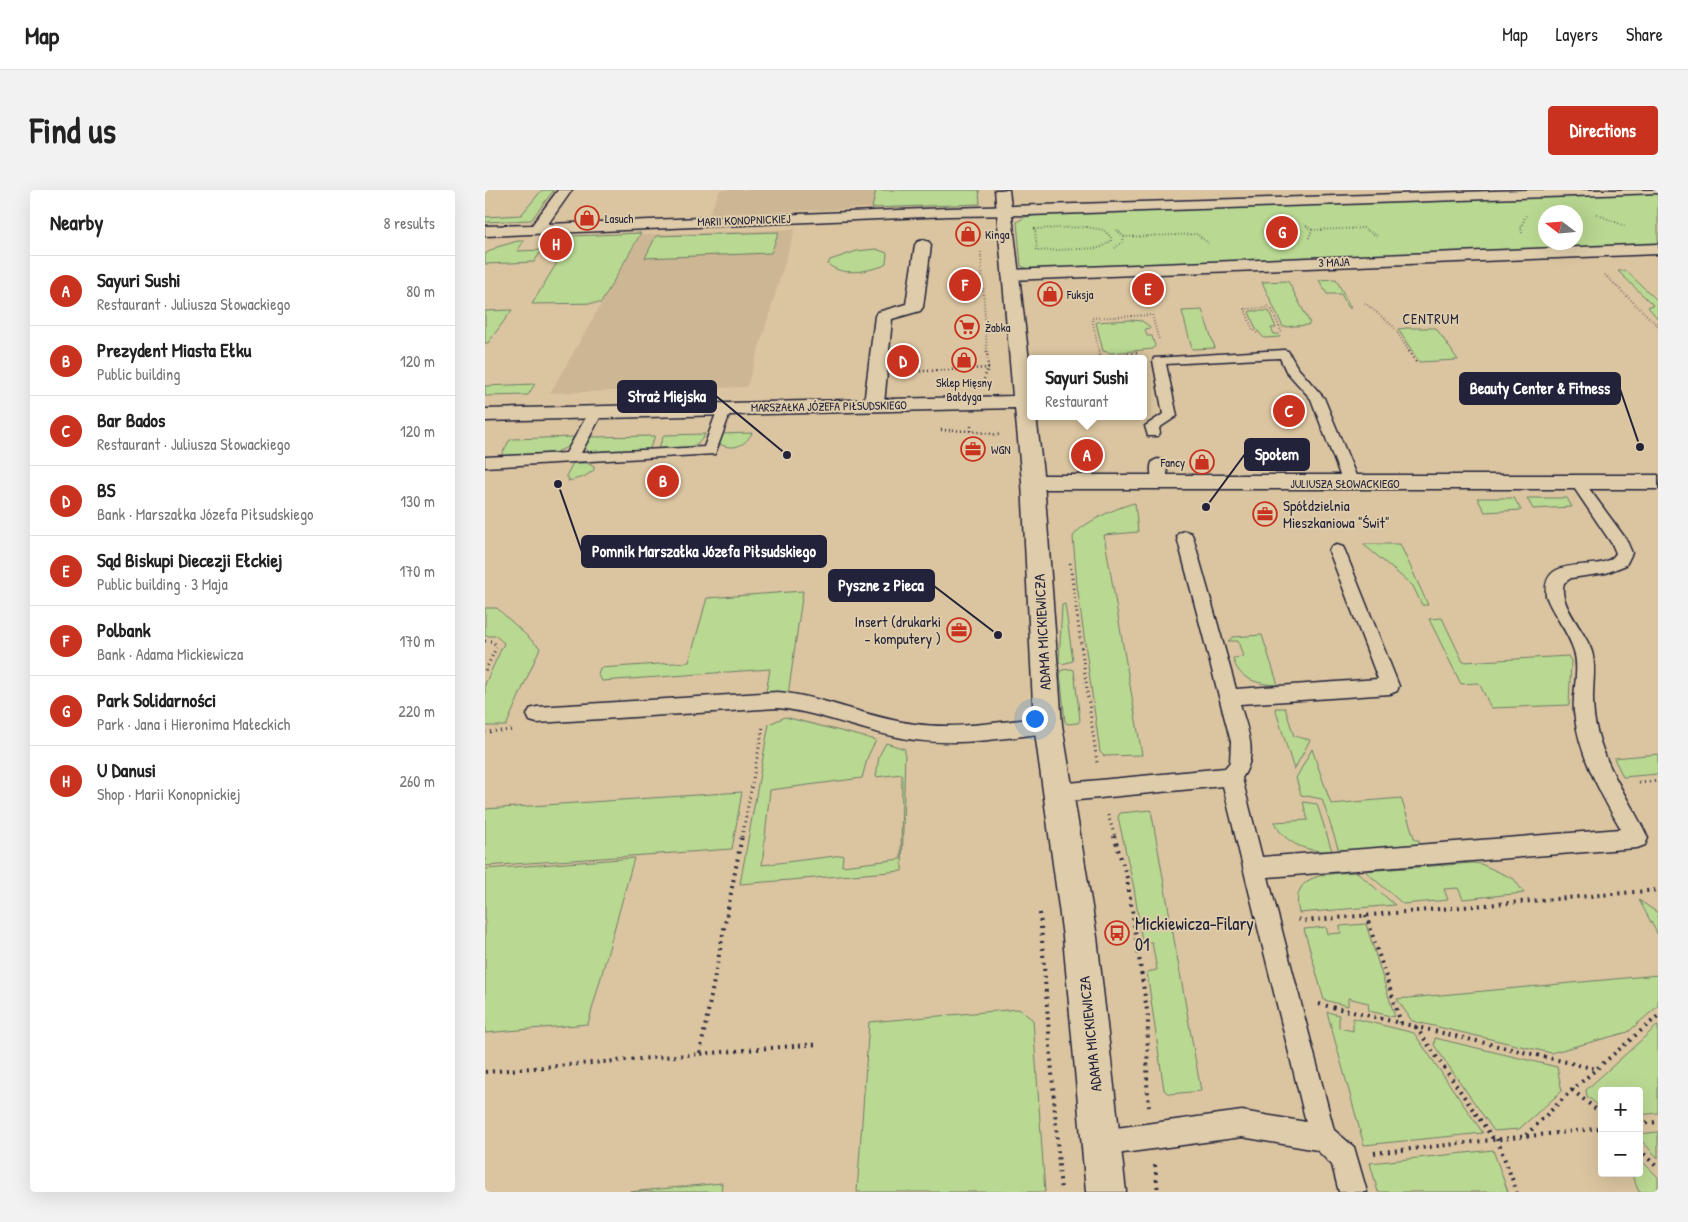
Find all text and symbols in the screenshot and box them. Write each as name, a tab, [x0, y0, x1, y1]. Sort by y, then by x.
text: Map	[25, 19, 59, 51]
text: Map	[1502, 22, 1528, 47]
text: Layers	[1556, 22, 1598, 47]
text: Share	[1626, 22, 1663, 47]
button: Directions	[1548, 106, 1658, 155]
text: Find us	[30, 107, 116, 154]
shop icon: Lasuch	[574, 205, 600, 231]
north arrow	[1538, 205, 1583, 250]
text: Nearby	[50, 208, 103, 237]
place label: Lasuch	[605, 210, 633, 227]
street label: MARII KONOPNICKIEJ	[697, 210, 791, 230]
text: 8 results	[383, 212, 435, 234]
pin: G	[1266, 213, 1298, 251]
shop icon: Kinga	[955, 221, 981, 247]
pin: H	[540, 225, 572, 263]
place label: Kinga	[985, 226, 1010, 243]
street label: 3 MAJA	[1318, 253, 1350, 271]
pin: F	[949, 266, 981, 304]
text: Sayuri Sushi	[97, 267, 181, 293]
pin: E	[1132, 270, 1164, 308]
text: A	[62, 280, 70, 302]
text: 80 m	[406, 280, 435, 302]
shop icon: Fuksja	[1037, 281, 1063, 307]
place label: Fuksja	[1066, 286, 1094, 303]
text: Restaurant · Juliusza Słowackiego	[97, 293, 290, 315]
district label: CENTRUM	[1402, 309, 1460, 328]
supermarket icon: Żabka	[954, 314, 980, 340]
place label: Żabka	[985, 319, 1011, 336]
text: Prezydent Miasta Ełku	[97, 337, 251, 363]
pin: D	[887, 342, 919, 380]
shop icon: Sklep Mięsny Bałdyga	[951, 347, 977, 373]
text: B	[62, 350, 70, 372]
text: 120 m	[400, 350, 435, 372]
popup	[1027, 355, 1147, 420]
text: Public building	[97, 363, 180, 385]
text: Sayuri Sushi	[1045, 364, 1129, 390]
callout: Beauty Center & Fitness	[1460, 373, 1620, 404]
place label: Sklep Mięsny Bałdyga	[936, 374, 992, 405]
text: Beauty Center & Fitness	[1470, 377, 1611, 400]
callout: Straż Miejska	[618, 381, 716, 412]
text: Straż Miejska	[628, 385, 707, 407]
text: Restaurant	[1045, 390, 1108, 412]
pin: C	[1273, 392, 1305, 430]
street label: MARSZAŁKA JÓZEFA PIŁSUDSKIEGO	[751, 396, 907, 416]
text: Bar Bados	[97, 407, 165, 433]
text: C	[62, 420, 70, 442]
text: 120 m	[400, 420, 435, 442]
text: Restaurant · Juliusza Słowackiego	[97, 433, 290, 455]
office icon: WGN	[960, 436, 986, 462]
pin: A	[1071, 436, 1103, 474]
callout: Społem	[1245, 439, 1309, 470]
place label: WGN	[991, 441, 1011, 458]
text: Społem	[1255, 443, 1299, 466]
shop icon: Fancy	[1189, 449, 1215, 475]
place label: Fancy	[1160, 454, 1185, 471]
pin: B	[647, 462, 679, 500]
street label: JULIUSZA SŁOWACKIEGO	[1290, 475, 1400, 492]
text: BS	[97, 477, 115, 503]
text: D	[62, 490, 70, 512]
text: 130 m	[400, 490, 435, 512]
place label: Spółdzielnia Mieszkaniowa "Świt"	[1283, 495, 1389, 533]
office icon: Spółdzielnia Mieszkaniowa "Świt"	[1252, 501, 1278, 527]
text: Bank · Marszałka Józefa Piłsudskiego	[97, 503, 313, 525]
callout: Pomnik Marszałka Józefa Piłsudskiego	[582, 536, 826, 567]
text: Pomnik Marszałka Józefa Piłsudskiego	[592, 540, 816, 563]
text: Sąd Biskupi Diecezji Ełckiej	[97, 547, 283, 573]
text: E	[62, 560, 70, 582]
text: 170 m	[400, 560, 435, 582]
callout: Pyszne z Pieca	[829, 570, 934, 601]
text: Public building · 3 Maja	[97, 573, 228, 595]
street label: ADAMA MICKIEWICZA	[1028, 573, 1056, 690]
text: Pyszne z Pieca	[838, 574, 924, 597]
place label: Insert (drukarki - komputery )	[854, 611, 941, 649]
text: Polbank	[97, 617, 151, 643]
office icon: Insert (drukarki - komputery )	[946, 617, 972, 643]
text: F	[63, 630, 69, 652]
text: 170 m	[400, 630, 435, 652]
text: Bank · Adama Mickiewicza	[97, 643, 243, 665]
text: Park Solidarności	[97, 687, 216, 713]
text: G	[62, 700, 70, 722]
text: 220 m	[398, 700, 435, 722]
your location	[1022, 706, 1048, 732]
text: Park · Jana i Hieronima Małeckich	[97, 713, 290, 735]
text: U Danusi	[97, 757, 156, 783]
text: H	[62, 770, 70, 792]
text: 260 m	[399, 770, 435, 792]
text: Shop · Marii Konopnickiej	[97, 783, 240, 805]
place label: Mickiewicza-Filary 01	[1135, 911, 1254, 957]
bus stop icon: Mickiewicza-Filary 01	[1104, 920, 1130, 946]
street label: ADAMA MICKIEWICZA	[1073, 975, 1107, 1093]
map controls	[1598, 1087, 1643, 1177]
button: +	[1598, 1087, 1643, 1132]
button: −	[1598, 1132, 1643, 1177]

